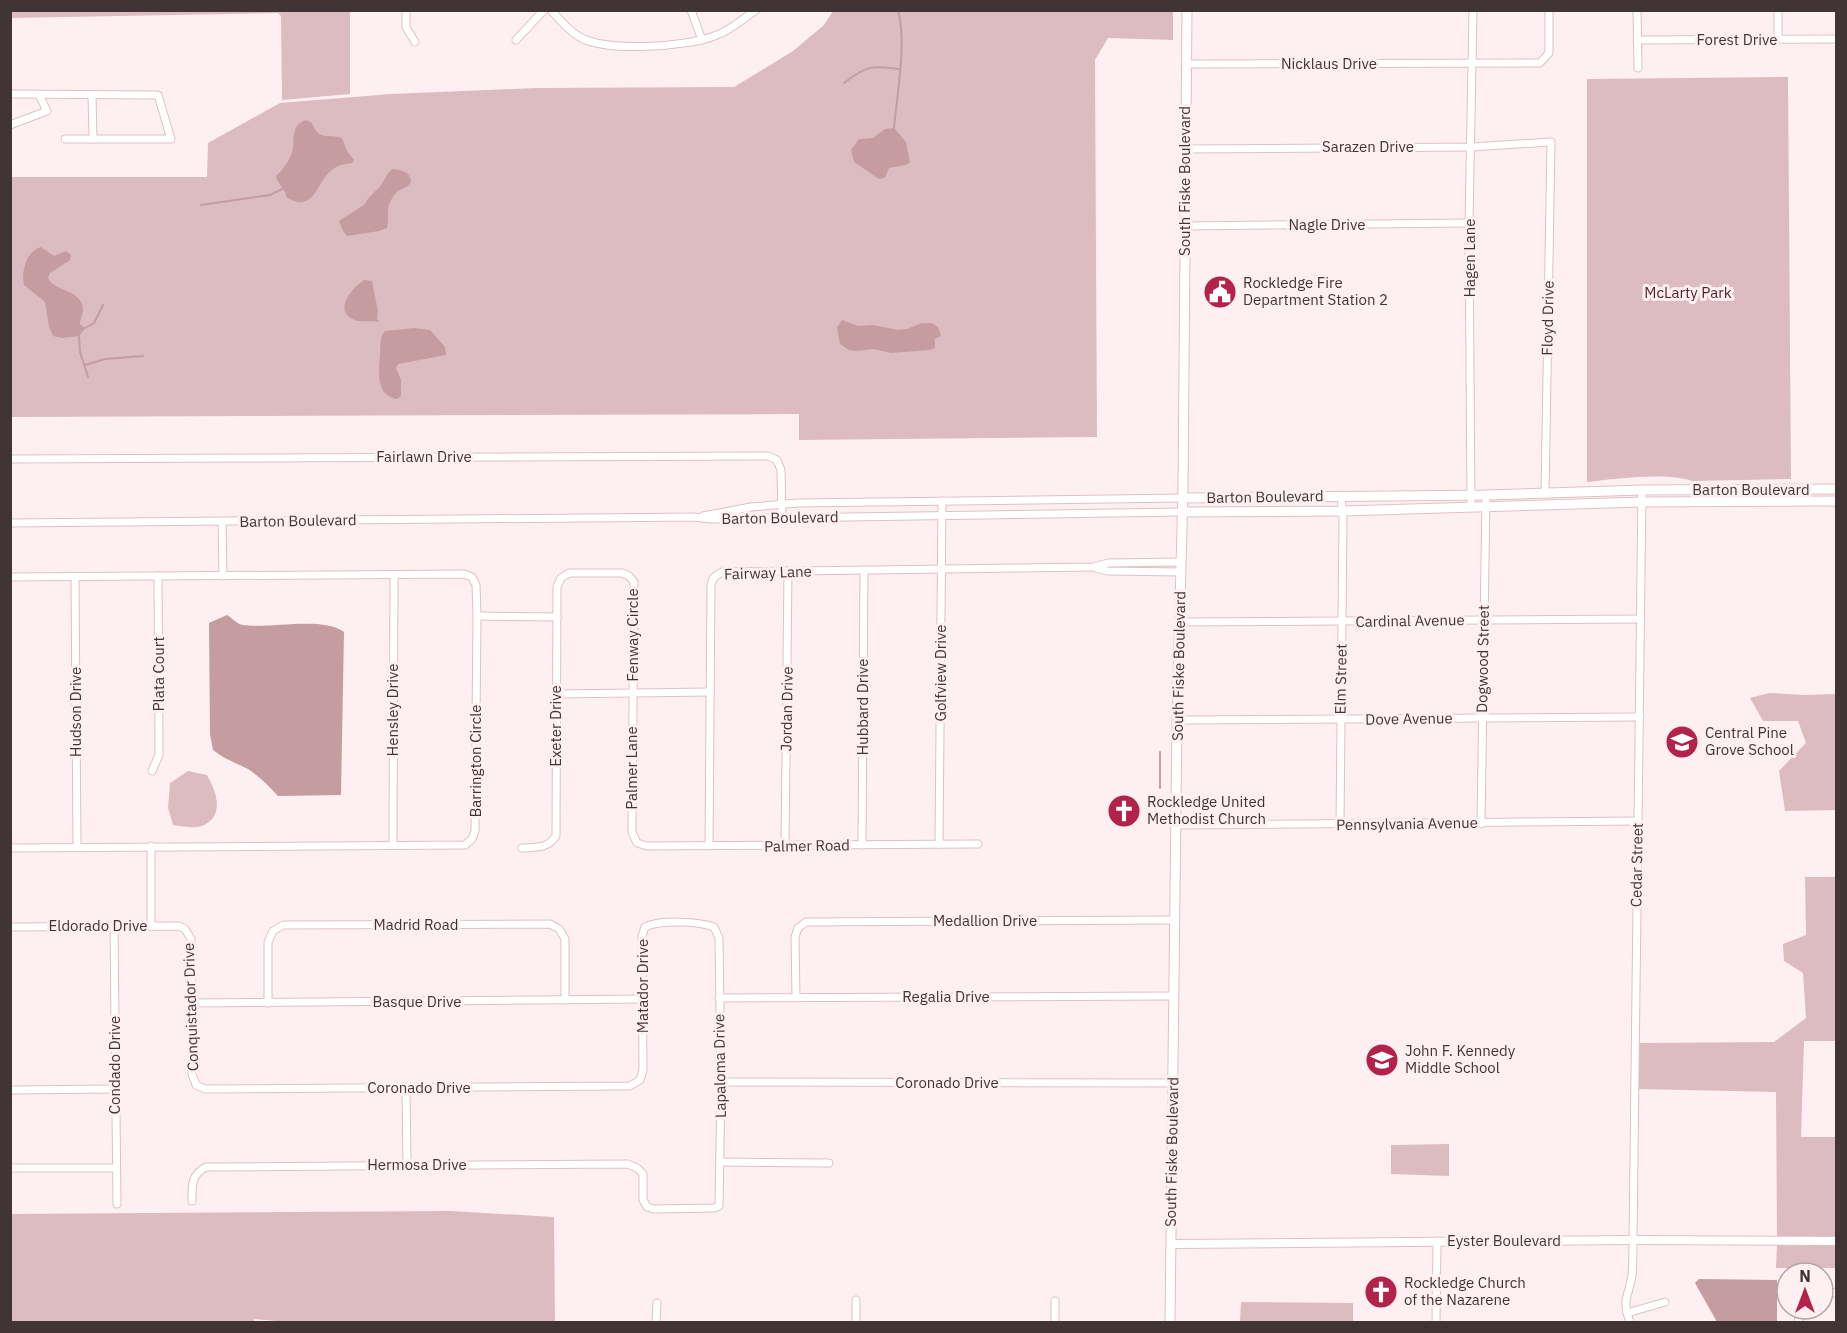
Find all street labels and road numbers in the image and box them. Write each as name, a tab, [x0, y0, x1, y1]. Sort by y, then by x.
street label: Forest Drive	[1697, 30, 1777, 49]
street label: Nicklaus Drive	[1281, 54, 1377, 73]
street label: South Fiske Boulevard	[1175, 106, 1194, 256]
street label: Sarazen Drive	[1322, 137, 1414, 156]
street label: Nagle Drive	[1288, 215, 1366, 234]
street label: Hagen Lane	[1460, 218, 1479, 298]
street label: Floyd Drive	[1537, 280, 1558, 356]
street label: Fairlawn Drive	[376, 447, 472, 466]
street label: Barton Boulevard	[1692, 480, 1810, 499]
street label: Barton Boulevard	[1206, 486, 1324, 507]
street label: Barton Boulevard	[721, 507, 839, 528]
street label: Barton Boulevard	[239, 510, 357, 531]
street label: Fairway Lane	[724, 561, 812, 584]
street label: Fenway Circle	[623, 588, 642, 682]
street label: South Fiske Boulevard	[1168, 591, 1189, 741]
street label: Dogwood Street	[1472, 605, 1493, 713]
street label: Cardinal Avenue	[1355, 610, 1465, 631]
street label: Golfview Drive	[931, 624, 950, 722]
street label: Plata Court	[149, 636, 168, 712]
street label: Elm Street	[1330, 644, 1351, 714]
street label: Hubbard Drive	[853, 658, 872, 756]
street label: Hensley Drive	[383, 664, 402, 756]
street label: Jordan Drive	[776, 666, 797, 752]
street label: Hudson Drive	[66, 667, 85, 757]
street label: Exeter Drive	[546, 685, 565, 767]
street label: Barrington Circle	[466, 704, 485, 818]
street label: Dove Avenue	[1365, 708, 1453, 729]
street label: Palmer Lane	[622, 726, 641, 810]
street label: Pennsylvania Avenue	[1336, 813, 1478, 834]
street label: Cedar Street	[1626, 823, 1647, 907]
street label: Palmer Road	[764, 835, 850, 856]
street label: Medallion Drive	[933, 911, 1037, 930]
street label: Madrid Road	[374, 915, 458, 934]
street label: Eldorado Drive	[49, 916, 147, 935]
street label: Matador Drive	[633, 939, 652, 1033]
street label: Conquistador Drive	[179, 942, 202, 1072]
street label: Regalia Drive	[902, 987, 990, 1006]
street label: Basque Drive	[373, 992, 461, 1011]
street label: Lapaloma Drive	[709, 1014, 730, 1118]
street label: Condado Drive	[105, 1016, 124, 1114]
street label: Coronado Drive	[895, 1073, 999, 1092]
street label: South Fiske Boulevard	[1161, 1077, 1182, 1227]
street label: Coronado Drive	[367, 1078, 471, 1097]
street label: Hermosa Drive	[367, 1155, 467, 1174]
street label: Eyster Boulevard	[1447, 1231, 1561, 1250]

